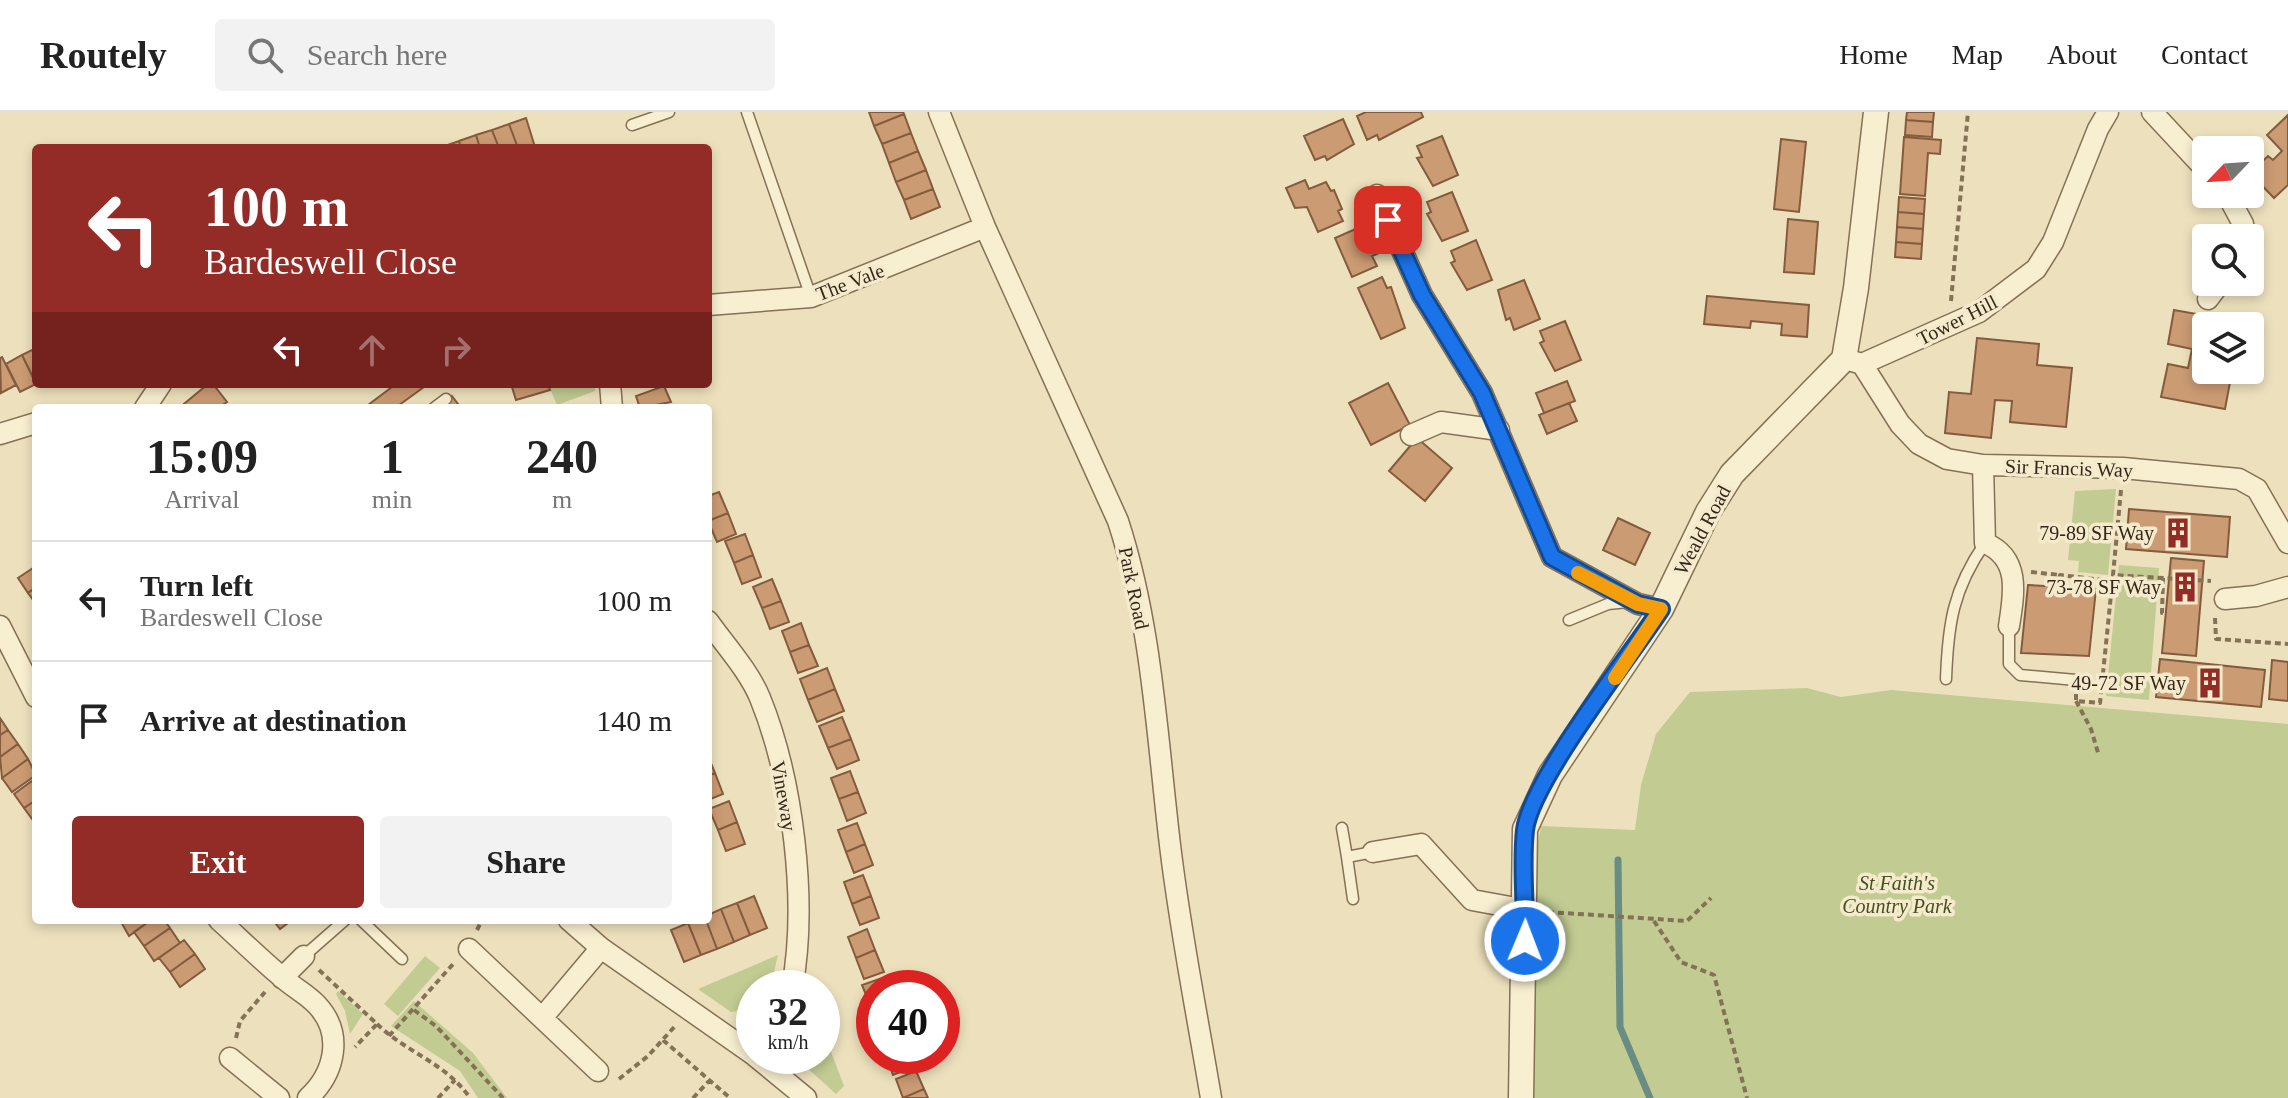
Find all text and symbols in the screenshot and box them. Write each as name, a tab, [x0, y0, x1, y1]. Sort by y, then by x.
search box	[215, 19, 775, 91]
icon: search	[243, 33, 287, 77]
text: Routely	[40, 34, 167, 76]
text: Search here	[307, 38, 447, 71]
text: Home	[1839, 39, 1908, 70]
text: Map	[1952, 39, 2003, 70]
text: About	[2047, 39, 2117, 70]
text: Contact	[2161, 39, 2248, 70]
north arrow	[2192, 136, 2264, 208]
map controls	[2192, 136, 2264, 384]
icon: left	[72, 176, 176, 280]
text: 100 m	[204, 176, 349, 238]
pin	[1354, 186, 1422, 254]
icon: arrive	[1366, 198, 1410, 242]
button: search	[2192, 224, 2264, 296]
text: Bardeswell Close	[204, 242, 457, 282]
street label: The Vale	[813, 259, 887, 305]
street label: Tower Hill	[1913, 290, 2001, 350]
button: layers	[2192, 312, 2264, 384]
icon: left	[266, 328, 310, 372]
icon: ahead	[350, 328, 394, 372]
icon: right	[434, 328, 478, 372]
text: 15:09	[146, 430, 258, 483]
text: 1	[380, 430, 404, 483]
text: 240	[526, 430, 598, 483]
street label: Sir Francis Way	[2005, 455, 2133, 482]
street label: Weald Road	[1669, 482, 1735, 578]
text: Arrival	[164, 485, 239, 514]
text: min	[372, 485, 412, 514]
text: m	[552, 485, 572, 514]
building icon: 79-89 SF Way	[2161, 516, 2195, 550]
place label: 79-89 SF Way	[2039, 522, 2154, 545]
street label: Park Road	[1115, 545, 1153, 631]
text: Turn left	[140, 569, 253, 602]
building icon: 73-78 SF Way	[2168, 570, 2202, 604]
place label: 73-78 SF Way	[2046, 576, 2161, 599]
icon: left	[72, 579, 116, 623]
text: 100 m	[596, 584, 672, 617]
text: Bardeswell Close	[140, 603, 323, 632]
building icon: 49-72 SF Way	[2193, 666, 2227, 700]
place label: 49-72 SF Way	[2071, 672, 2186, 695]
icon: arrive	[72, 699, 116, 743]
text: Arrive at destination	[140, 704, 407, 737]
text: 140 m	[596, 704, 672, 737]
street label: Vineway	[766, 759, 801, 833]
button: Exit	[72, 816, 364, 908]
button: Share	[380, 816, 672, 908]
park label: St Faith's Country Park	[1842, 872, 1953, 918]
position arrow	[1483, 899, 1567, 983]
speed limit sign: 40	[856, 970, 960, 1074]
text: 32	[768, 989, 808, 1034]
text: km/h	[767, 1031, 809, 1053]

